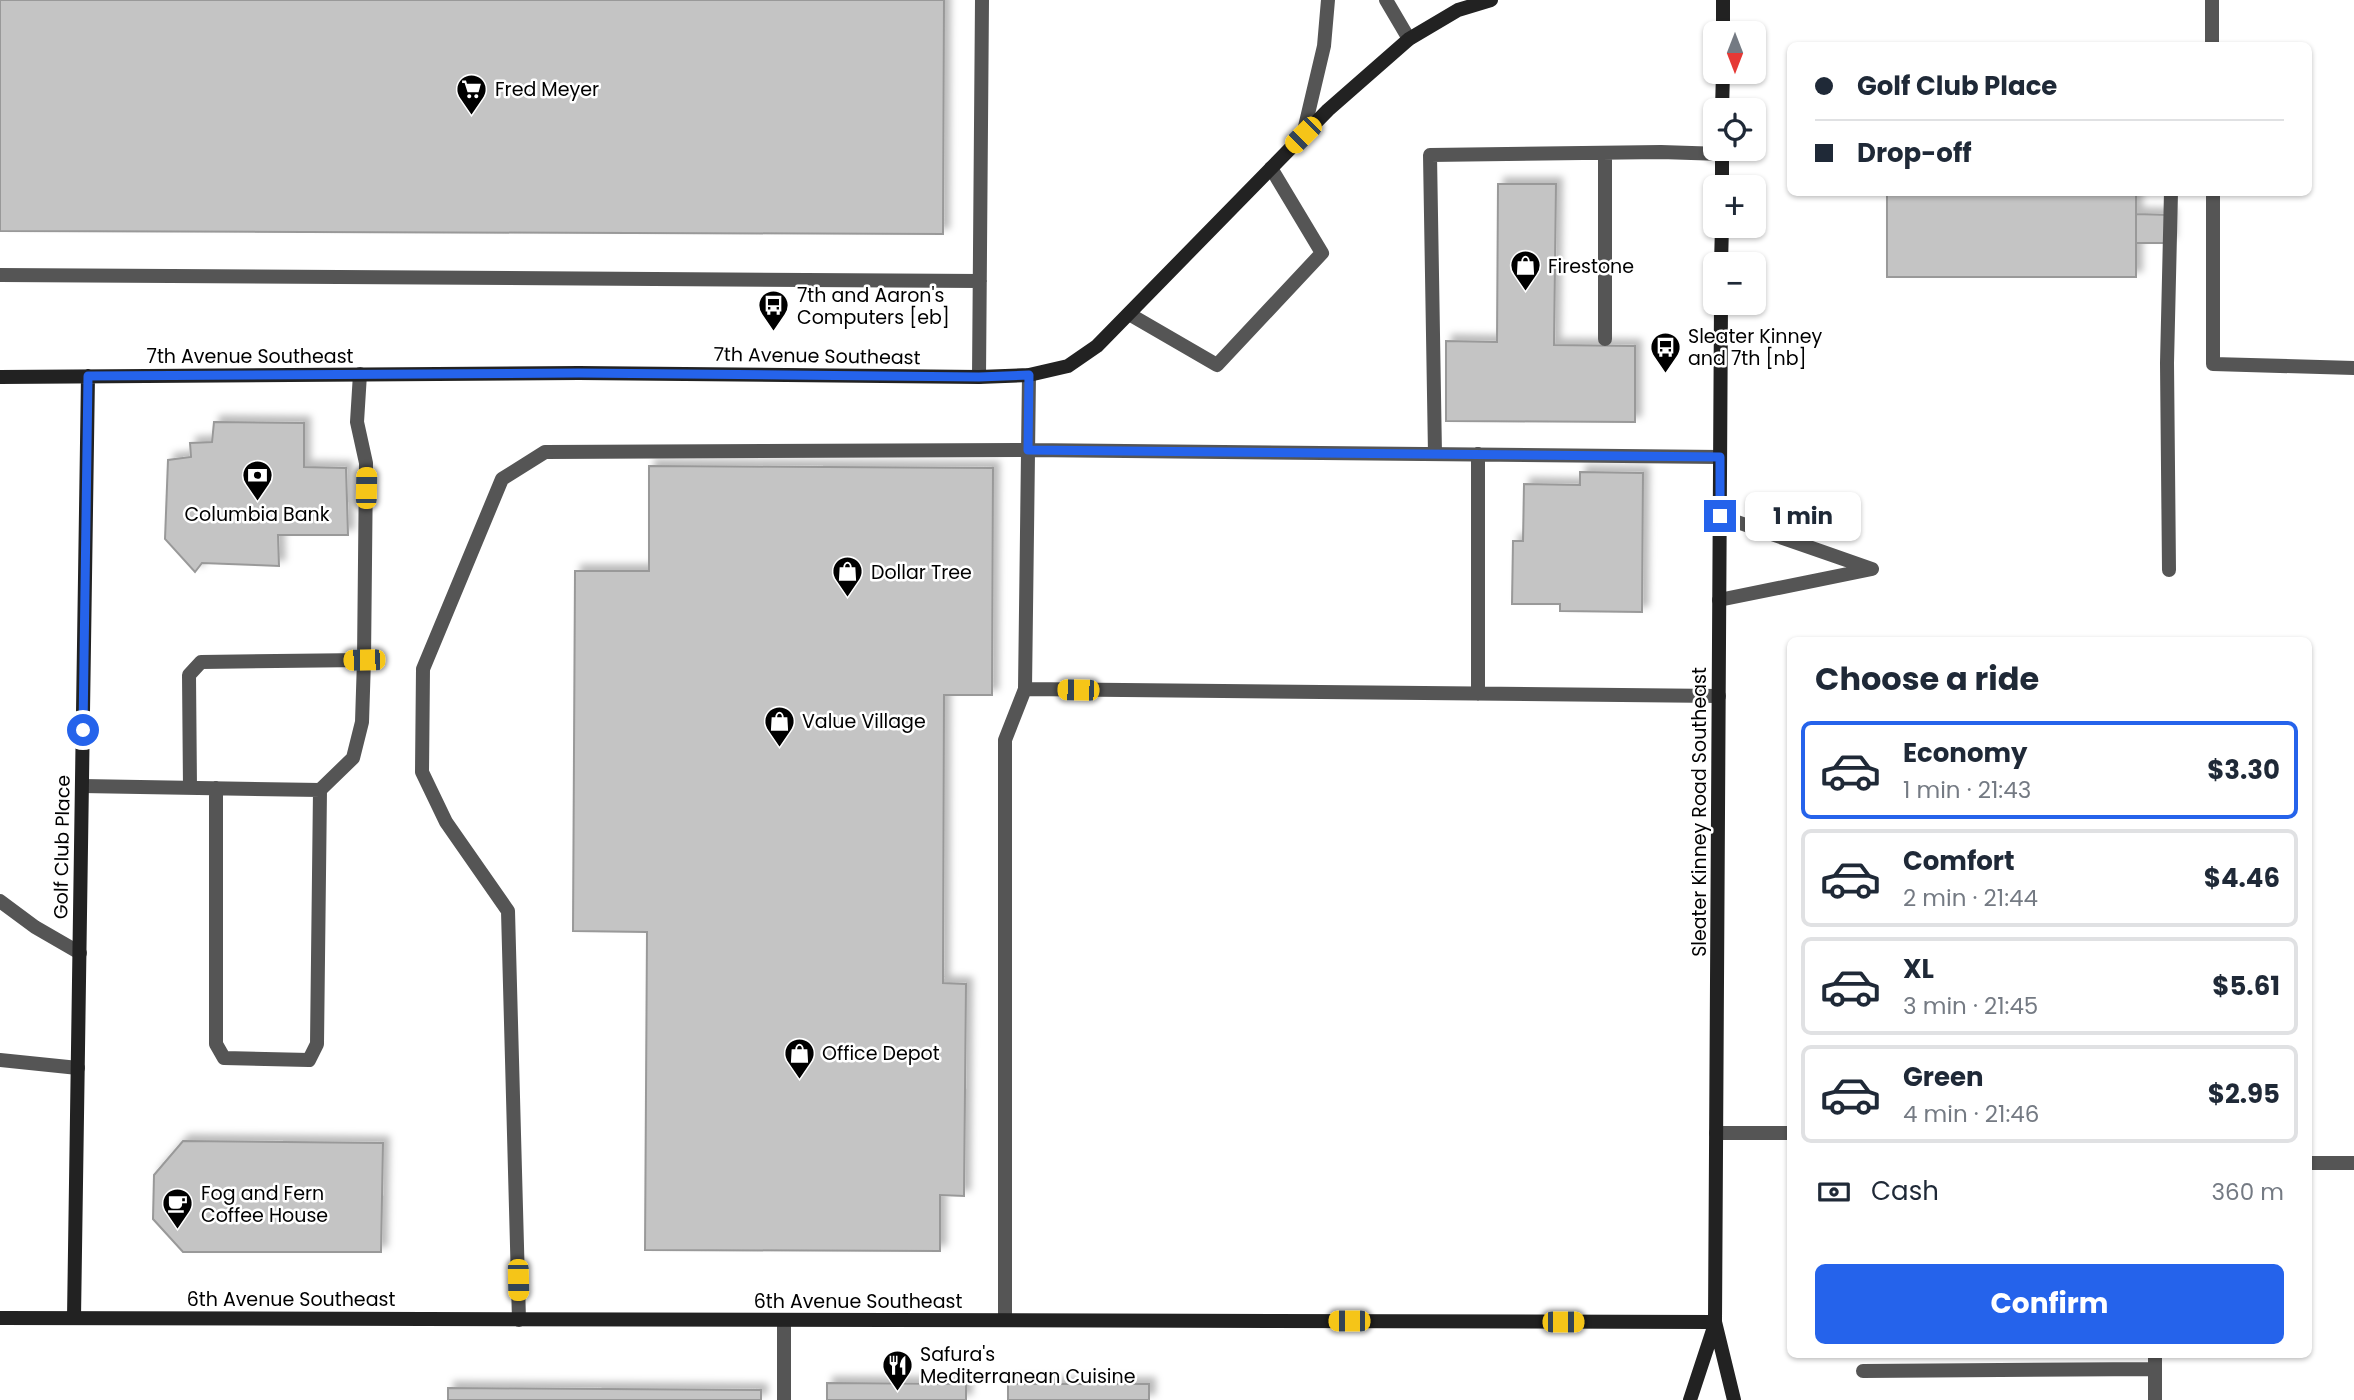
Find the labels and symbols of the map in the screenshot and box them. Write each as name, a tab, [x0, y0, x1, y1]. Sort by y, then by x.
north arrow	[1703, 21, 1766, 84]
supermarket icon: Fred Meyer	[455, 72, 489, 116]
place label: Fred Meyer	[495, 76, 599, 103]
car	[1281, 113, 1326, 157]
shop icon: Firestone	[1508, 249, 1542, 293]
place label: Firestone	[1548, 253, 1634, 280]
place label: 7th and Aaron's Computers [eb]	[797, 282, 950, 331]
bus stop icon: 7th and Aaron's Computers [eb]	[757, 289, 791, 333]
place label: Sleater Kinney and 7th [nb]	[1688, 323, 1822, 372]
bus stop icon: Sleater Kinney and 7th [nb]	[1648, 330, 1682, 374]
street label: 7th Avenue Southeast	[713, 341, 921, 371]
street label: 7th Avenue Southeast	[147, 343, 354, 370]
bank icon: Columbia Bank	[240, 458, 274, 502]
car	[356, 467, 377, 509]
callout: 1 min	[1744, 491, 1860, 540]
route end	[1704, 500, 1736, 532]
place label: Columbia Bank	[184, 501, 330, 528]
shop icon: Dollar Tree	[831, 555, 865, 599]
place label: Dollar Tree	[871, 559, 972, 586]
car	[343, 649, 386, 671]
street label: Sleater Kinney Road Southeast	[1686, 667, 1713, 957]
car	[1057, 679, 1100, 701]
shop icon: Value Village	[762, 704, 796, 748]
place label: Value Village	[802, 708, 926, 735]
route start	[67, 714, 99, 746]
street label: Golf Club Place	[47, 775, 77, 919]
shop icon: Office Depot	[782, 1036, 816, 1080]
place label: Office Depot	[822, 1040, 940, 1067]
place label: Fog and Fern Coffee House	[201, 1180, 328, 1229]
cafe icon: Fog and Fern Coffee House	[161, 1187, 195, 1231]
car	[508, 1259, 529, 1301]
street label: 6th Avenue Southeast	[187, 1286, 395, 1313]
street label: 6th Avenue Southeast	[754, 1288, 962, 1315]
car	[1329, 1311, 1371, 1332]
car	[1543, 1312, 1585, 1333]
place label: Safura's Mediterranean Cuisine	[920, 1341, 1135, 1390]
restaurant icon: Safura's Mediterranean Cuisine	[880, 1348, 914, 1392]

